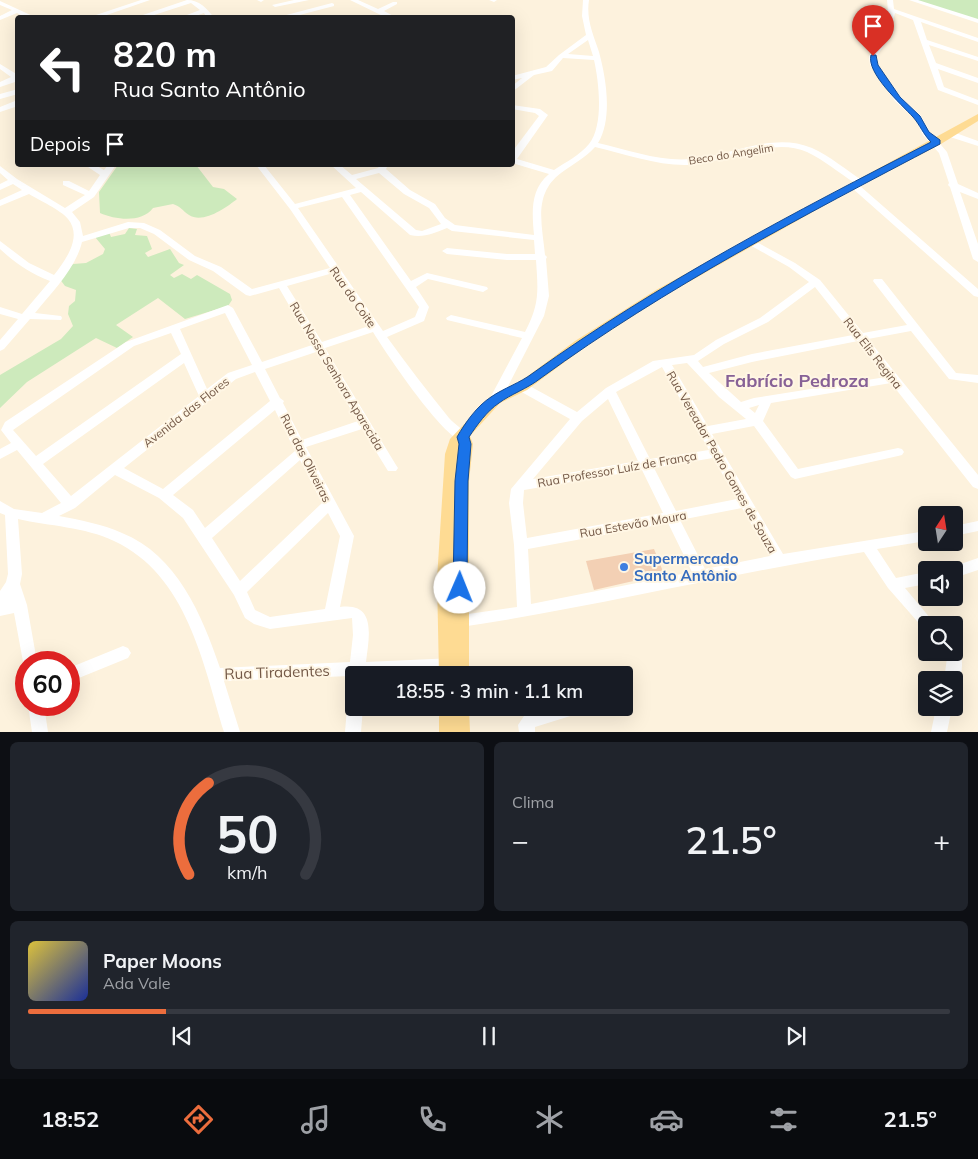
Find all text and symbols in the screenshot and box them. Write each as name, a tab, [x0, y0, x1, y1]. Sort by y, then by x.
pin	[852, 5, 894, 56]
icon: arrive	[859, 12, 887, 40]
text: 820 m	[113, 32, 217, 76]
icon: left	[30, 35, 95, 100]
text: Rua Santo Antônio	[113, 75, 305, 103]
icon: arrive	[101, 130, 129, 158]
text: Depois	[30, 132, 91, 156]
street label: Beco do Angelim	[688, 140, 774, 168]
street label: Rua do Coite	[327, 264, 379, 330]
street label: Rua Nossa Senhora Aparecida	[287, 299, 387, 453]
street label: Rua Elis Regina	[840, 314, 906, 392]
street label: Rua Vereador Pedro Gomes de Souza	[663, 368, 781, 556]
district label: Fabrício Pedroza	[725, 369, 869, 392]
street label: Avenida das Flores	[140, 374, 232, 450]
street label: Rua das Oliveiras	[277, 411, 335, 505]
street label: Rua Professor Luíz de França	[536, 448, 698, 490]
north arrow	[918, 506, 962, 551]
map controls	[918, 506, 963, 716]
street label: Rua Estevão Moura	[578, 507, 688, 541]
place label: Supermercado Santo Antônio	[634, 549, 739, 585]
position arrow	[433, 561, 485, 613]
marker: Supermercado Santo Antônio	[618, 561, 630, 573]
button: sound	[918, 561, 963, 606]
button: search	[918, 616, 963, 661]
speed limit sign: 60	[15, 651, 80, 716]
street label: Rua Tiradentes	[224, 661, 330, 683]
button: layers	[918, 671, 963, 716]
text: 18:55 · 3 min · 1.1 km	[395, 679, 583, 703]
text: Clima	[512, 792, 554, 812]
text: 50	[216, 801, 278, 866]
text: 21.5°	[685, 816, 777, 864]
text: −	[512, 823, 529, 858]
text: +	[933, 823, 950, 858]
text: km/h	[227, 861, 267, 883]
text: Paper Moons	[103, 949, 222, 973]
text: Ada Vale	[103, 973, 170, 993]
icon: previous	[168, 1022, 196, 1050]
icon: pause	[475, 1022, 503, 1050]
icon: next	[782, 1022, 810, 1050]
icon: directions	[181, 1102, 216, 1137]
icon: music	[298, 1102, 333, 1137]
icon: phone	[415, 1102, 450, 1137]
icon: climate	[532, 1102, 567, 1137]
icon: car	[649, 1102, 684, 1137]
icon: filters	[766, 1102, 801, 1137]
text: 18:52	[41, 1105, 99, 1133]
text: 21.5°	[884, 1105, 937, 1133]

